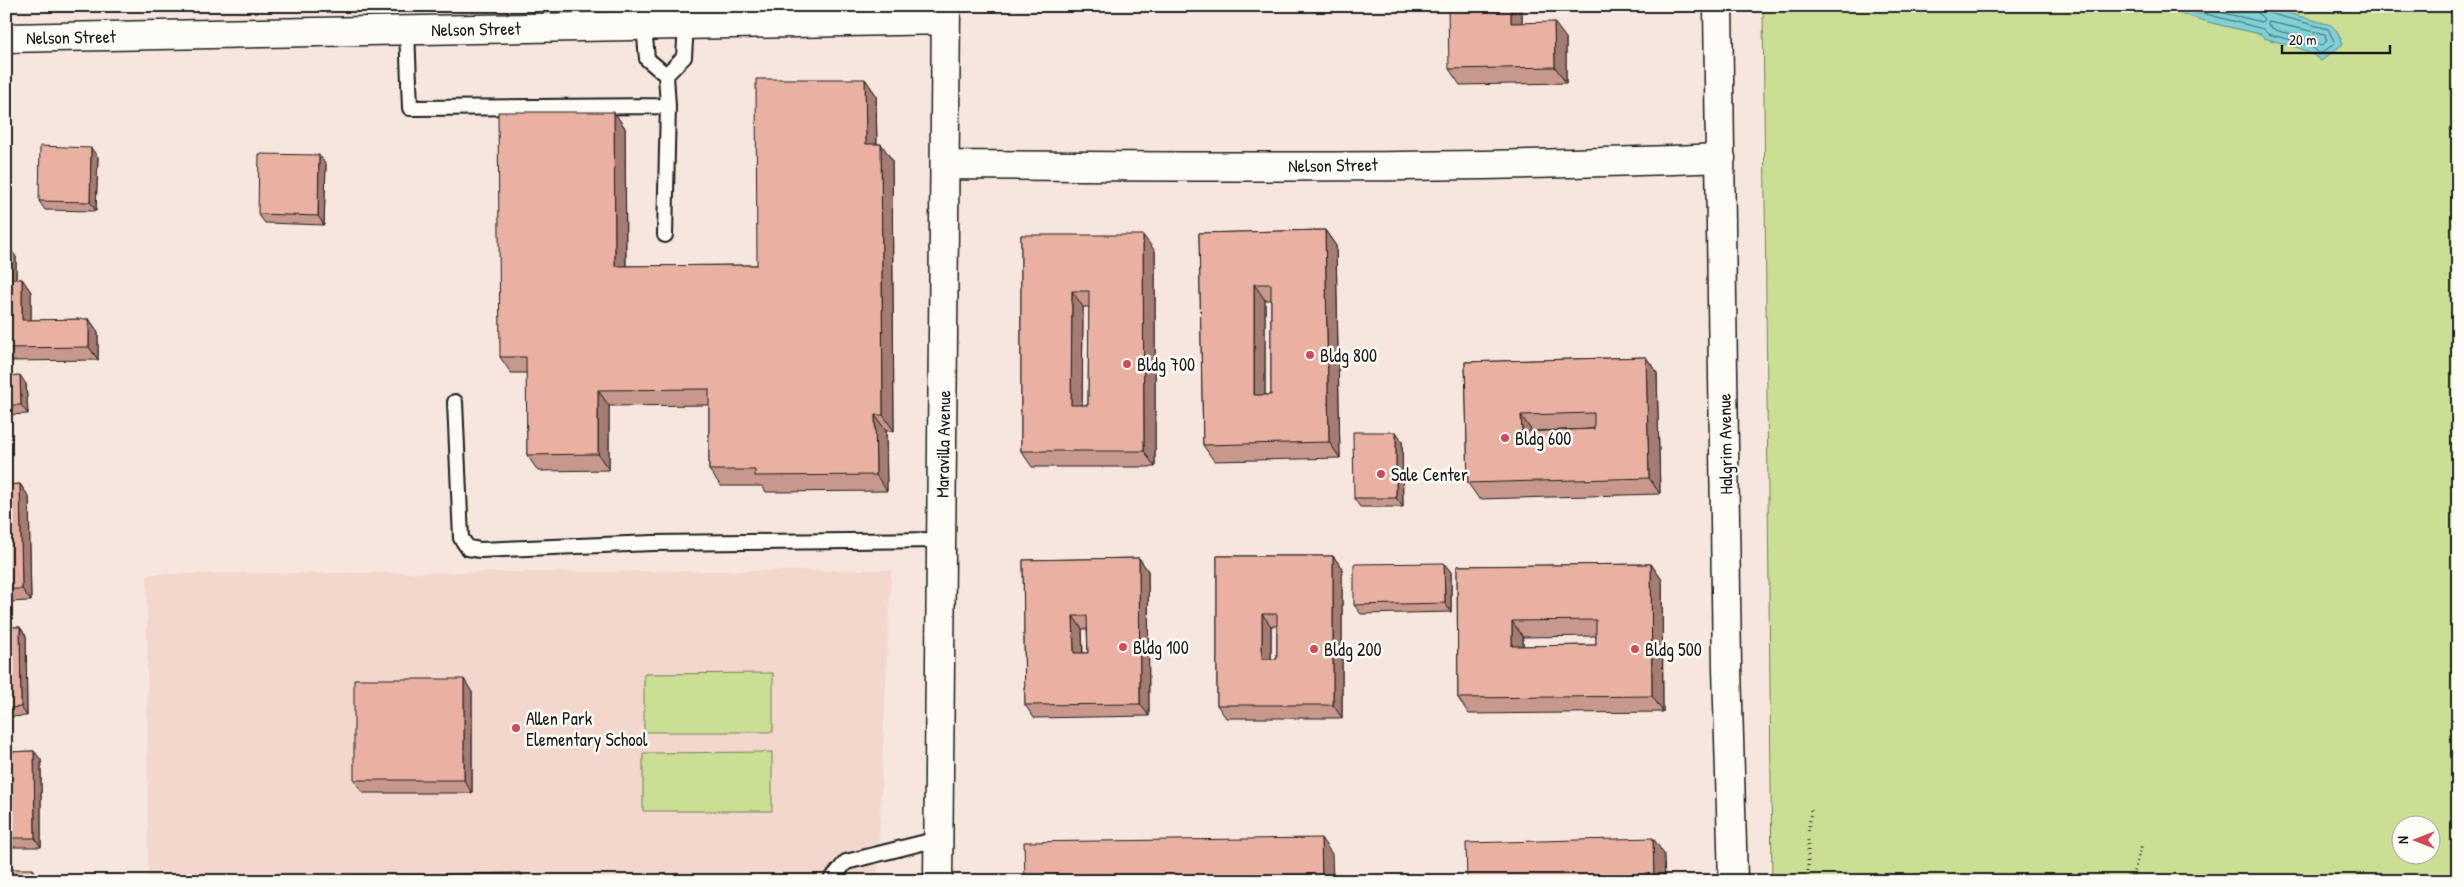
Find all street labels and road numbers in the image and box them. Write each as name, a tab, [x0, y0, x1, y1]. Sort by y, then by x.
street label: Nelson Street	[431, 16, 522, 42]
street label: Nelson Street	[26, 24, 117, 50]
street label: Nelson Street	[1288, 152, 1379, 178]
street label: Maravilla Avenue	[930, 390, 956, 498]
street label: Halgrim Avenue	[1712, 393, 1738, 495]

